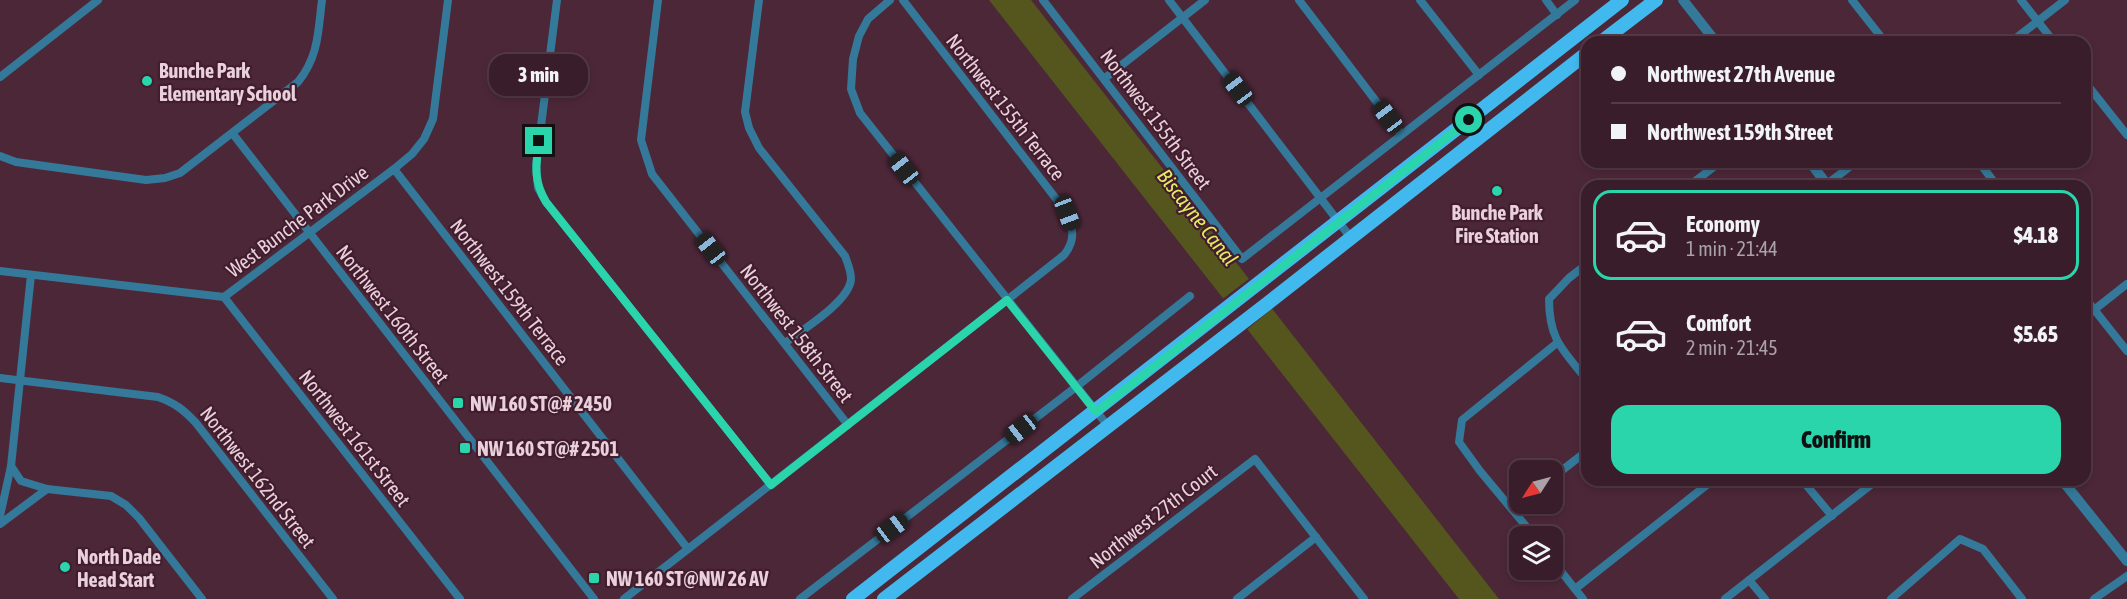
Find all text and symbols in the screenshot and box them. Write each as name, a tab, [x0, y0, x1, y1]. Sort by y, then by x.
street label: Northwest 155th Terrace	[942, 29, 1070, 185]
street label: Northwest 155th Street	[1096, 45, 1216, 194]
callout: 3 min	[490, 54, 588, 96]
place label: Bunche Park Elementary School	[159, 59, 297, 105]
text: Northwest 27th Avenue	[1647, 61, 1835, 87]
text: 3 min	[518, 63, 559, 86]
car	[1220, 69, 1256, 109]
marker: Bunche Park Elementary School	[140, 74, 154, 88]
car	[1370, 97, 1406, 137]
route start	[1455, 106, 1482, 133]
text: Northwest 159th Street	[1647, 119, 1833, 145]
route end	[525, 127, 552, 154]
car	[886, 149, 922, 189]
street label: West Bunche Park Drive	[222, 160, 372, 282]
water label: Biscayne Canal	[1153, 164, 1243, 270]
marker: Bunche Park Fire Station	[1490, 184, 1504, 198]
car	[1052, 193, 1082, 233]
place label: Bunche Park Fire Station	[1451, 201, 1543, 247]
icon: car	[1614, 208, 1668, 262]
text: Economy	[1686, 211, 1760, 237]
street label: Northwest 159th Terrace	[446, 214, 574, 370]
text: $4.18	[2014, 222, 2058, 248]
car	[693, 229, 729, 269]
text: 1 min · 21:44	[1686, 237, 1778, 260]
street label: Northwest 160th Street	[332, 240, 454, 388]
street label: Northwest 158th Street	[736, 259, 858, 407]
icon: car	[1614, 307, 1668, 361]
text: Comfort	[1686, 310, 1751, 336]
text: $5.65	[2014, 321, 2058, 347]
text: 2 min · 21:45	[1686, 336, 1778, 359]
street label: Northwest 161st Street	[295, 365, 415, 511]
place label: NW 160 ST@# 2450	[470, 392, 612, 415]
marker: NW 160 ST@# 2450	[451, 396, 465, 410]
street label: Northwest 162nd Street	[196, 402, 320, 552]
button: Confirm	[1611, 405, 2061, 474]
car	[1001, 411, 1041, 447]
place label: NW 160 ST@# 2501	[477, 437, 619, 460]
marker: NW 160 ST@# 2501	[458, 441, 472, 455]
street label: Northwest 27th Court	[1085, 459, 1221, 573]
north arrow	[1509, 460, 1563, 514]
map controls	[1509, 460, 1563, 580]
car	[872, 510, 912, 546]
button: layers	[1509, 526, 1563, 580]
place label: North Dade Head Start	[77, 545, 161, 591]
marker: North Dade Head Start	[58, 560, 72, 574]
place label: NW 160 ST@NW 26 AV	[606, 567, 769, 590]
marker: NW 160 ST@NW 26 AV	[587, 571, 601, 585]

